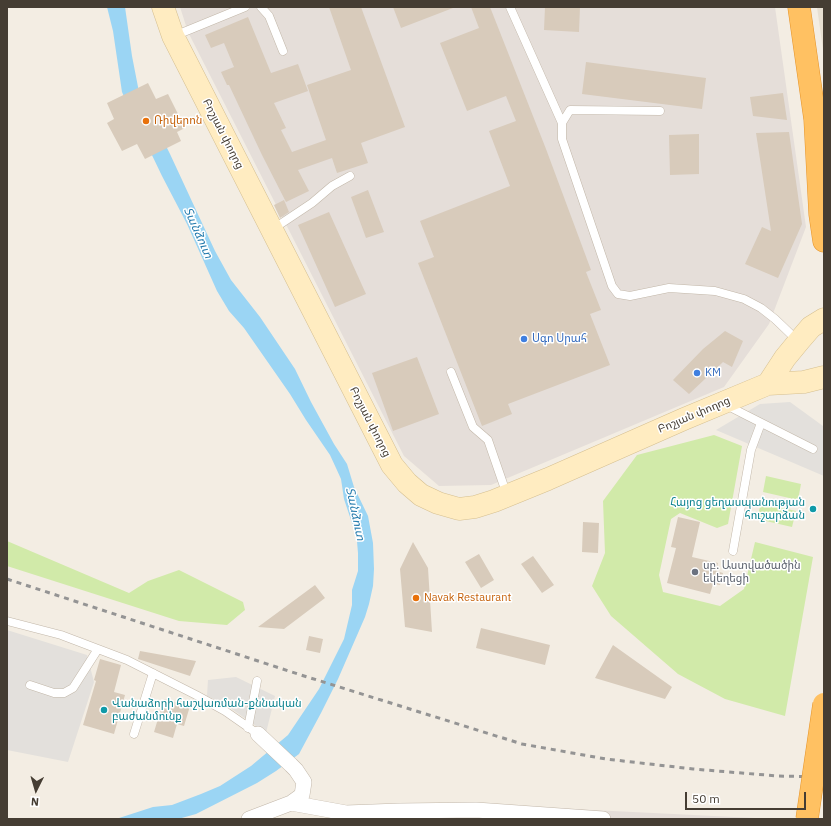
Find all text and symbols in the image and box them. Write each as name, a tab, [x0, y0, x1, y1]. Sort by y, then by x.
street label: Բոշյան փողոց	[200, 97, 246, 171]
place label: Ռիվերոն	[154, 114, 202, 128]
marker: Ռիվերոն	[141, 116, 151, 126]
water label: Տանձուտ	[180, 205, 216, 261]
place label: Սգո Սրահ	[532, 332, 587, 346]
marker: Սգո Սրահ	[519, 334, 529, 344]
place label: KM	[705, 366, 721, 380]
marker: KM	[692, 368, 702, 378]
street label: Բոշյան փողոց	[347, 385, 393, 459]
street label: Բոշյան փողոց	[656, 394, 732, 436]
water label: Տանձուտ	[342, 486, 368, 542]
place label: Հայոց ցեղասպանության հուշարձան	[670, 496, 805, 522]
marker: Հայոց ցեղասպանության հուշարձան	[808, 504, 818, 514]
place label: սբ. Աստվածածին եկեղեցի	[703, 559, 801, 585]
marker: սբ. Աստվածածին եկեղեցի	[690, 567, 700, 577]
place label: Navak Restaurant	[424, 591, 511, 605]
marker: Navak Restaurant	[411, 593, 421, 603]
place label: Վանաձորի հաշվառման-քննական բաժանմունք	[112, 697, 302, 723]
marker: Վանաձորի հաշվառման-քննական բաժանմունք	[99, 705, 109, 715]
north arrow	[16, 770, 56, 810]
scale bar	[687, 784, 808, 810]
text: 50 m	[692, 791, 720, 806]
text: N	[30, 795, 40, 809]

